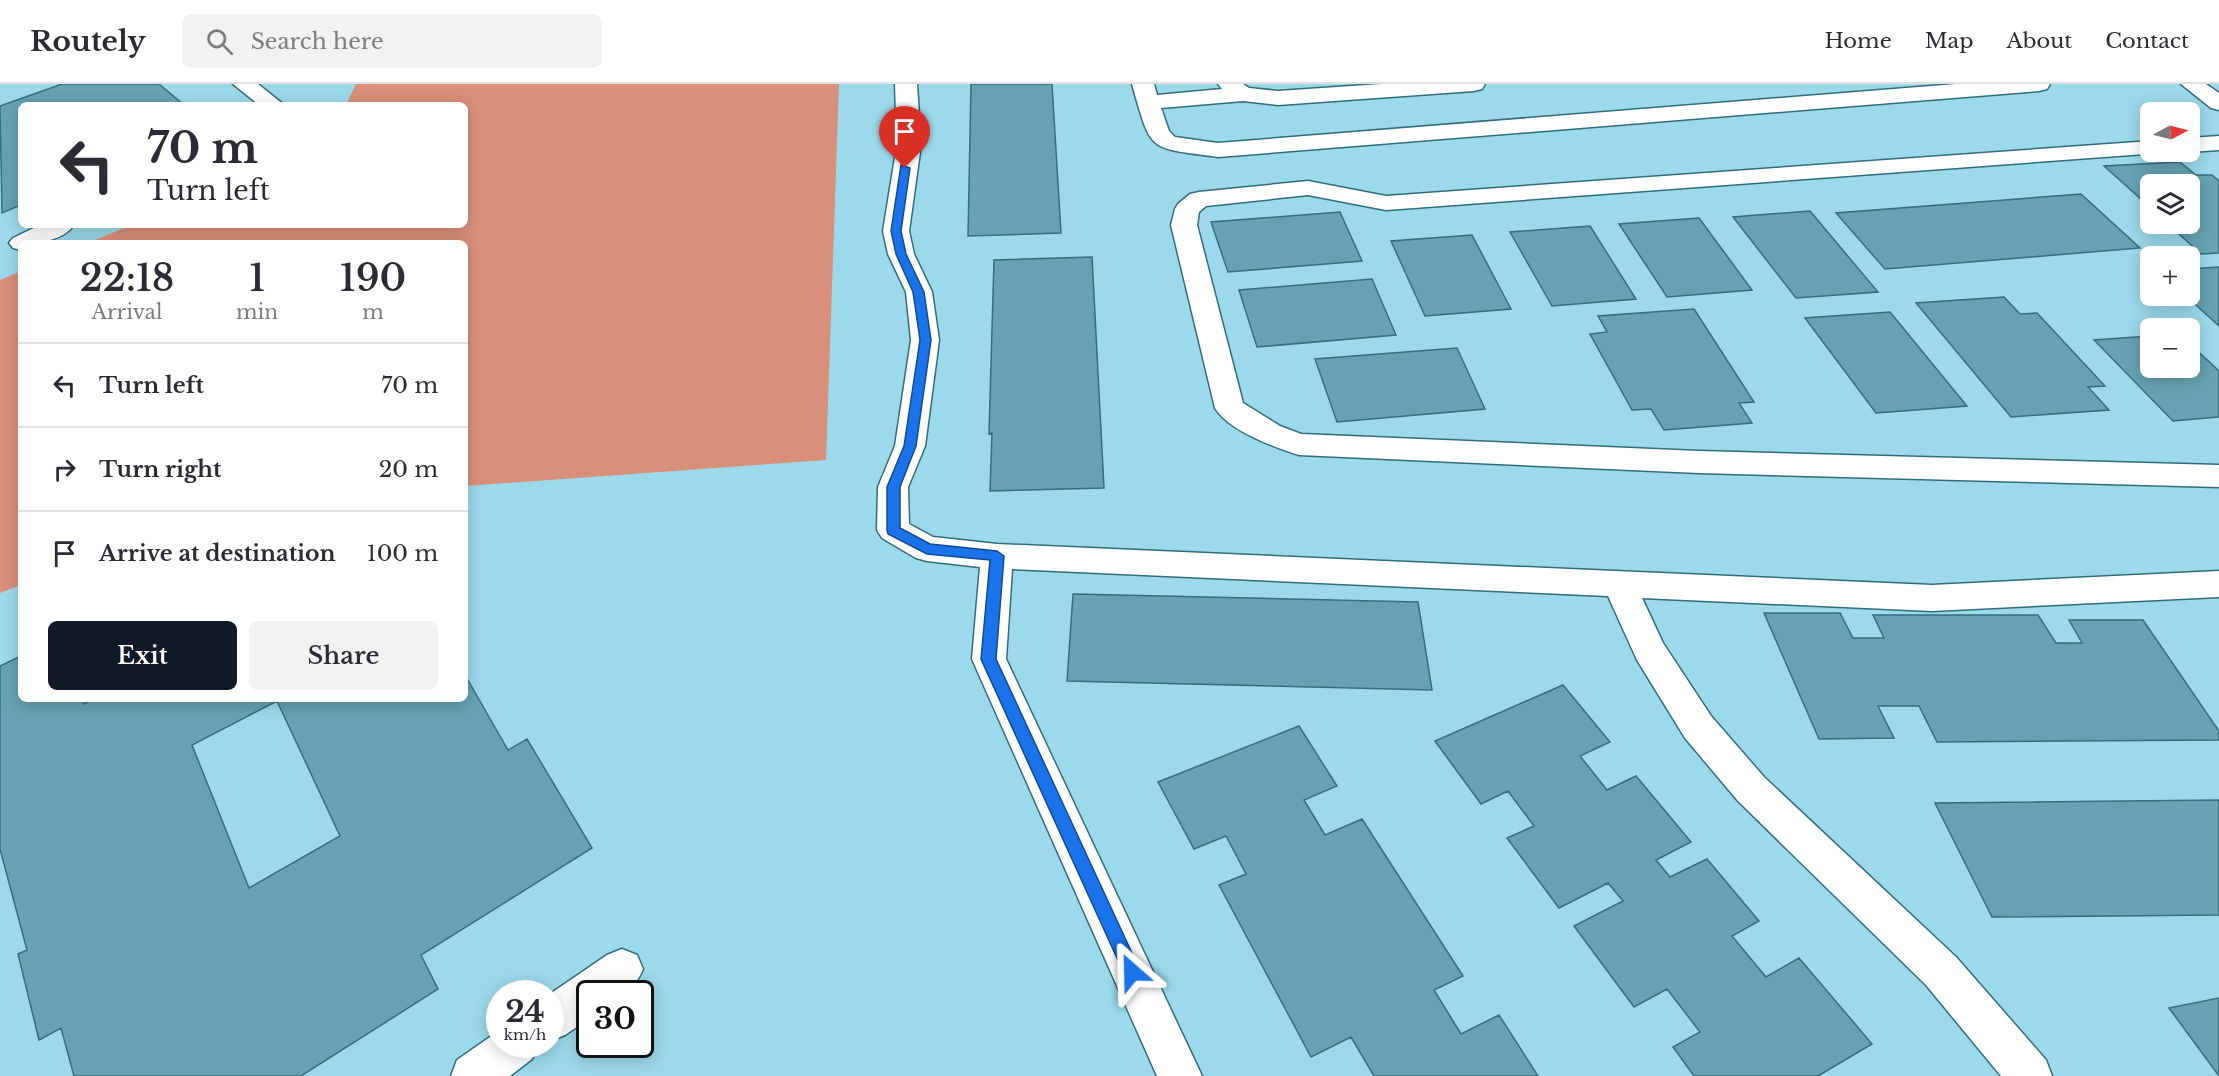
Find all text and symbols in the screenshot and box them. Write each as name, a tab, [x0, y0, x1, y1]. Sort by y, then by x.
search box	[182, 14, 602, 68]
text: Routely	[30, 24, 146, 59]
icon: search	[203, 25, 236, 58]
text: Search here	[251, 28, 384, 55]
text: Home	[1825, 28, 1892, 54]
text: Map	[1925, 28, 1973, 54]
text: About	[2006, 28, 2072, 54]
text: Contact	[2105, 28, 2189, 54]
north arrow	[2140, 102, 2200, 162]
map controls	[2140, 102, 2200, 378]
pin	[879, 106, 930, 168]
icon: arrive	[888, 115, 921, 148]
text: 70 m	[147, 122, 258, 174]
icon: left	[48, 126, 126, 204]
text: Turn left	[147, 174, 270, 207]
button: layers	[2140, 174, 2200, 234]
button: +	[2140, 246, 2200, 306]
text: 22:18	[80, 256, 174, 301]
text: 1	[249, 256, 265, 301]
text: 190	[340, 256, 406, 301]
text: Arrival	[92, 300, 162, 324]
text: min	[236, 300, 278, 324]
text: m	[362, 300, 384, 324]
button: −	[2140, 318, 2200, 378]
icon: left	[48, 369, 81, 402]
text: Turn left	[99, 372, 204, 399]
text: 70 m	[381, 372, 438, 399]
icon: right	[48, 453, 81, 486]
text: Turn right	[99, 456, 221, 483]
text: 20 m	[379, 456, 438, 483]
icon: arrive	[48, 537, 81, 570]
text: Arrive at destination	[99, 540, 336, 567]
text: 100 m	[367, 540, 438, 567]
button: Exit	[48, 621, 237, 690]
button: Share	[249, 621, 438, 690]
position arrow	[1100, 940, 1164, 1004]
speed limit sign: 30	[576, 980, 654, 1058]
text: 24	[505, 993, 545, 1030]
text: km/h	[504, 1025, 546, 1044]

